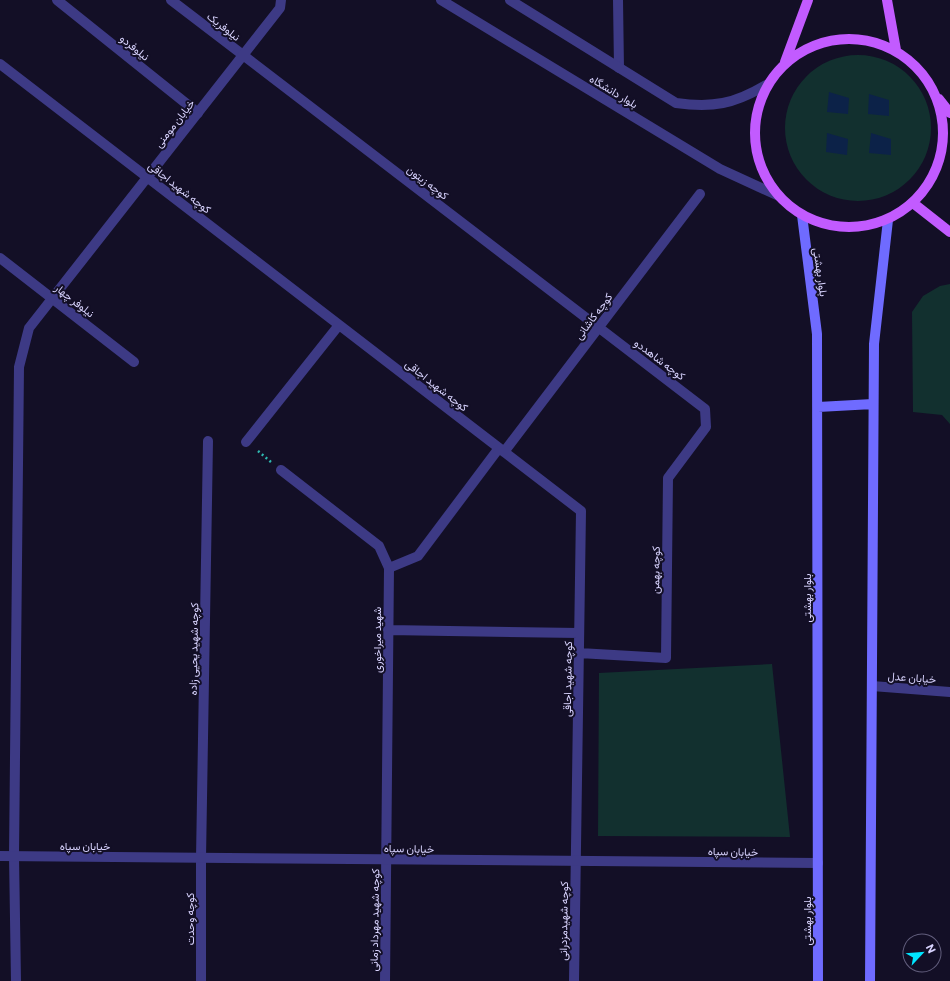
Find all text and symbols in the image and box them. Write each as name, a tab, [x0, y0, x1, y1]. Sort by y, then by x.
street label: نیلوفریک	[204, 9, 243, 44]
street label: نیلوفردو	[117, 31, 152, 64]
street label: بلوار دانشگاه	[587, 72, 640, 111]
street label: خیابان مومنی	[151, 96, 198, 150]
street label: کوچه شهید اجاقی	[145, 158, 214, 217]
street label: کوچه زیتون	[404, 162, 451, 203]
street label: بلوار بهشتی	[810, 247, 831, 297]
street label: نیلوفر چهار	[51, 280, 97, 321]
street label: کوچه کاشانی	[571, 290, 616, 343]
street label: کوچه شاهددو	[631, 336, 688, 384]
street label: کوچه شهید اجاقی	[402, 356, 471, 415]
street label: کوچه بهمن	[648, 546, 664, 594]
street label: بلوار بهشتی	[800, 573, 814, 623]
street label: کوچه شهید یحیی زاده	[186, 602, 202, 695]
street label: شهید میراخوری	[370, 607, 384, 673]
street label: کوچه شهید اجاقی	[560, 641, 576, 717]
street label: خیابان عدل	[887, 669, 937, 686]
street label: خیابان سپاه	[60, 839, 110, 854]
street label: خیابان سپاه	[384, 841, 434, 857]
street label: خیابان سپاه	[708, 844, 758, 860]
street label: کوچه شهید مهرداد زمانی	[367, 868, 383, 972]
street label: کوچه شهیدمزدرانی	[556, 881, 572, 961]
street label: کوچه وحدت	[183, 893, 198, 945]
street label: بلوار بهشتی	[800, 896, 814, 946]
north arrow	[902, 933, 942, 973]
text: N	[924, 942, 939, 955]

